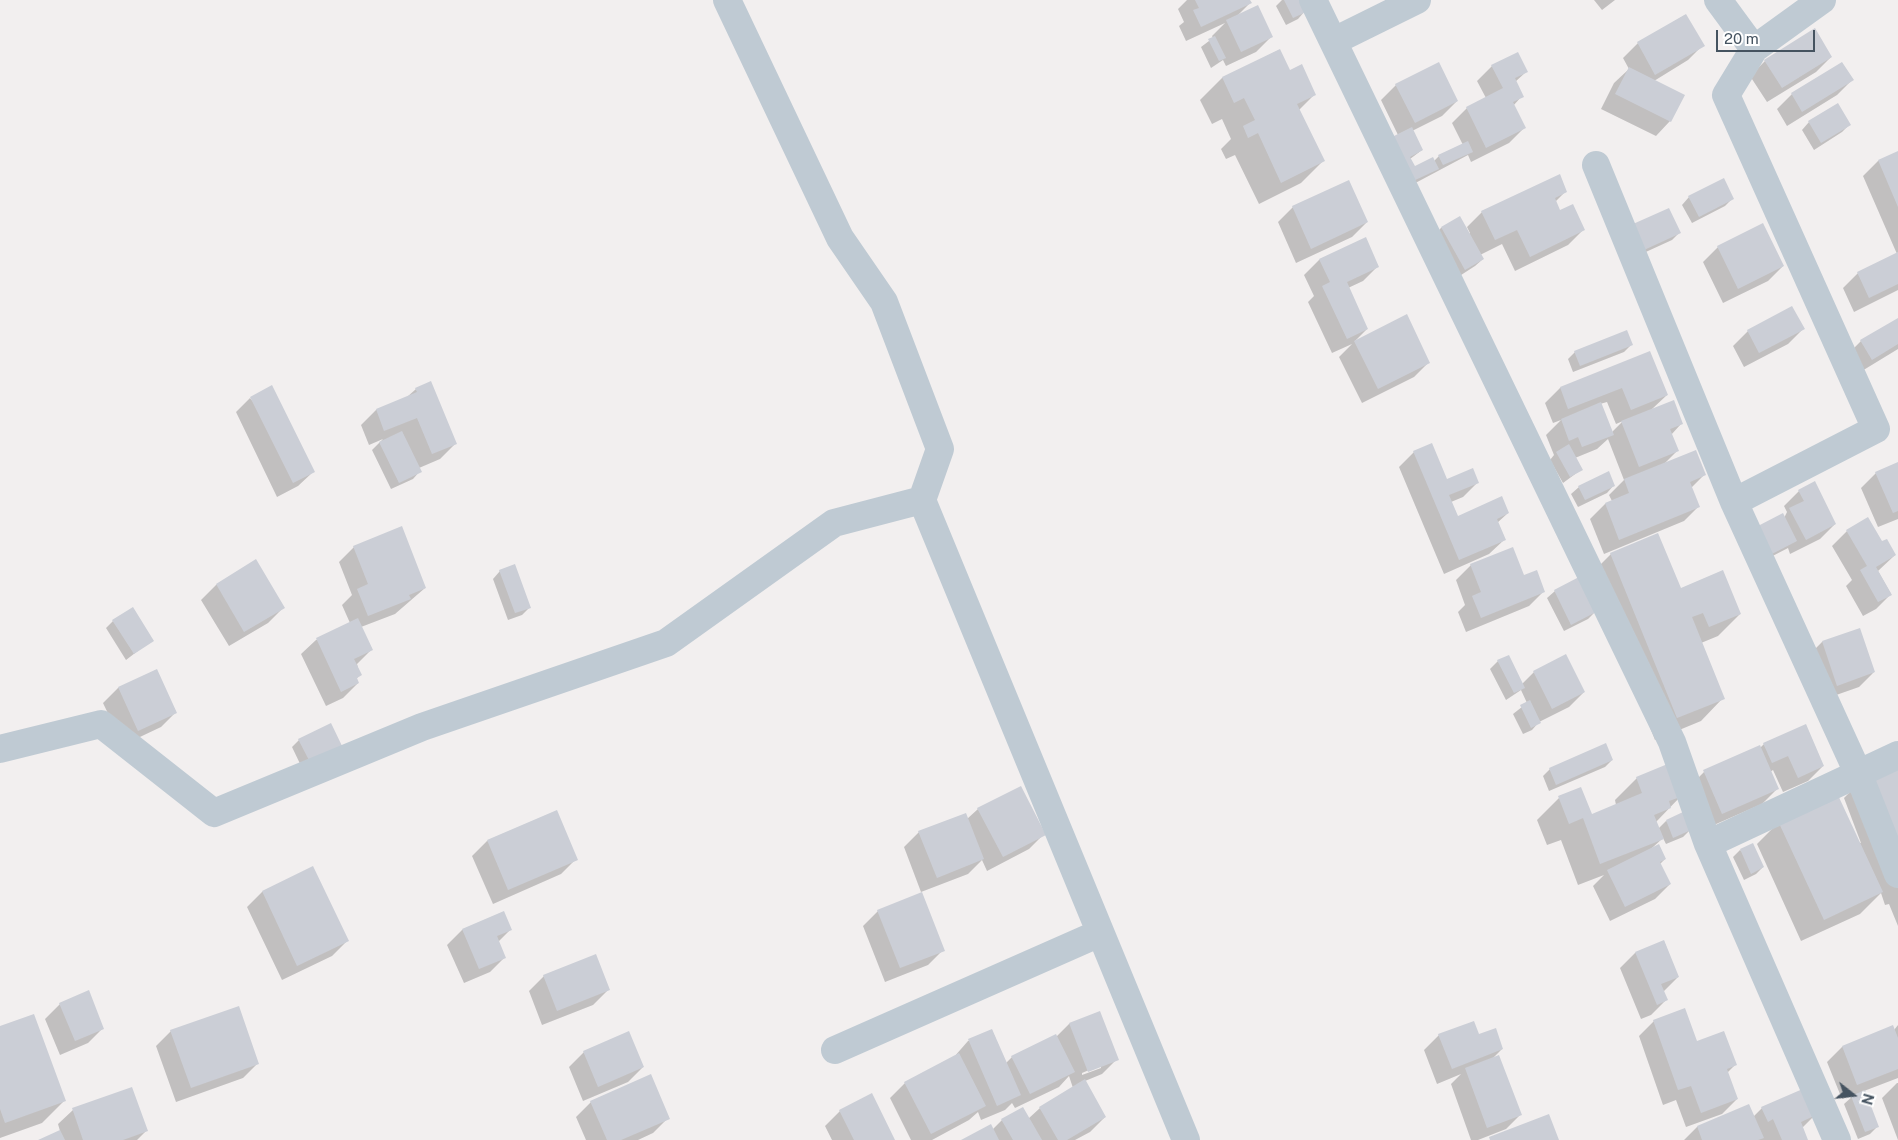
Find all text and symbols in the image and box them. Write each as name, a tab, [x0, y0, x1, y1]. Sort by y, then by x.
scale bar	[1718, 20, 1817, 52]
text: 20 m	[1724, 30, 1759, 47]
north arrow	[1828, 1070, 1878, 1120]
text: N	[1858, 1092, 1877, 1107]

